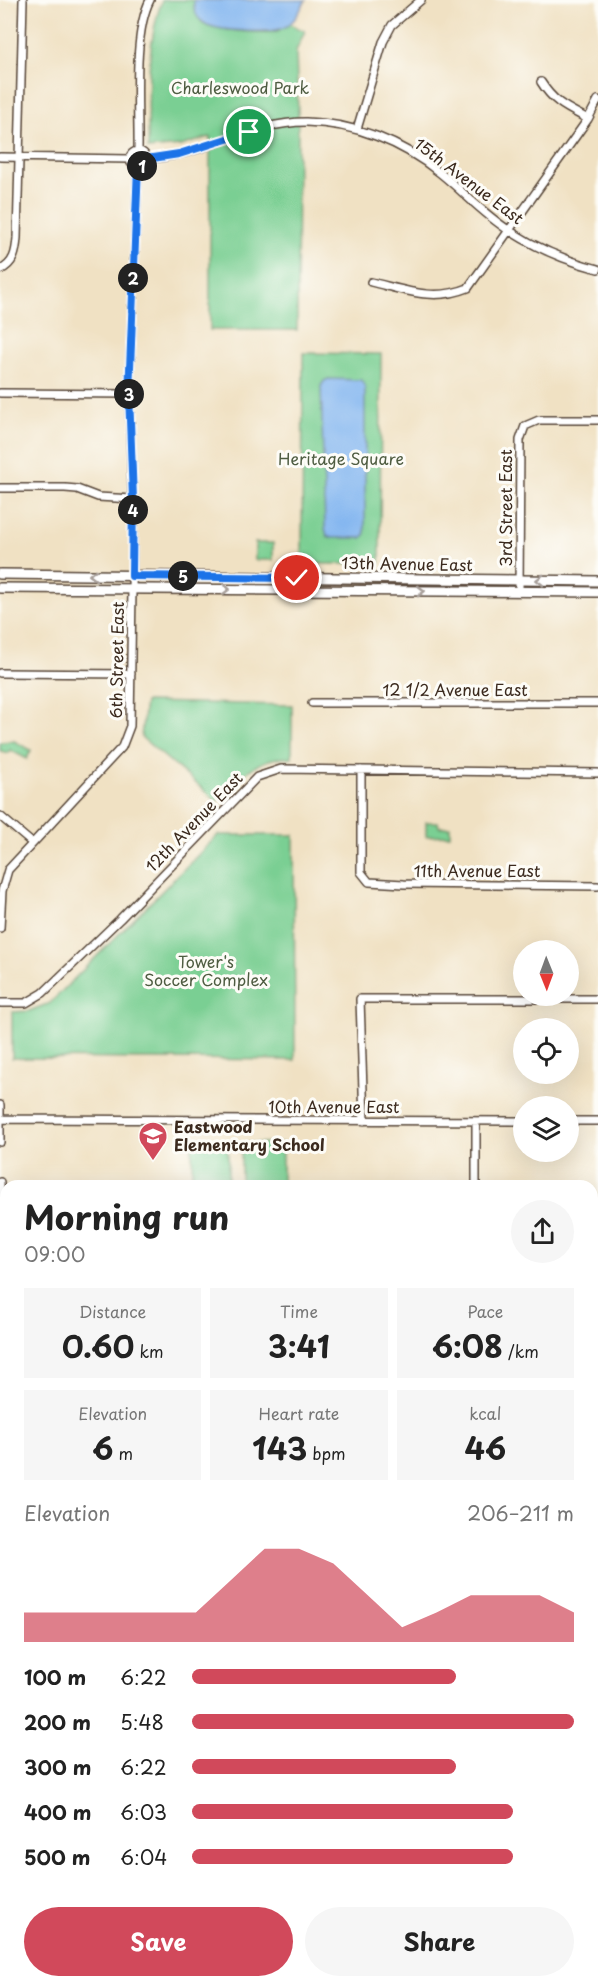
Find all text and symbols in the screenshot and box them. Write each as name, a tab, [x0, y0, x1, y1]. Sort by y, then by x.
park label: Charleswood Park	[171, 75, 310, 99]
pin	[223, 106, 274, 157]
icon: arrive	[232, 115, 265, 148]
street label: 15th Avenue East	[410, 131, 529, 229]
pin: 1	[127, 151, 157, 181]
text: 1	[138, 154, 146, 178]
pin: 2	[118, 263, 148, 293]
text: 2	[127, 266, 139, 290]
pin: 3	[114, 379, 144, 409]
text: 3	[124, 382, 134, 406]
park label: Heritage Square	[278, 446, 404, 470]
street label: 3rd Street East	[493, 449, 517, 567]
pin: 4	[118, 495, 148, 525]
text: 4	[128, 498, 138, 522]
street label: 13th Avenue East	[341, 550, 473, 576]
pin	[271, 552, 322, 603]
pin: 5	[168, 561, 198, 591]
icon: check	[280, 561, 313, 594]
text: 5	[178, 564, 188, 588]
one-way arrow	[88, 569, 97, 581]
one-way arrow	[535, 574, 544, 586]
one-way arrow	[222, 583, 231, 595]
one-way arrow	[417, 585, 426, 597]
street label: 6th Street East	[103, 601, 129, 719]
street label: 12 1/2 Avenue East	[382, 677, 528, 701]
street label: 12th Avenue East	[139, 766, 247, 877]
street label: 11th Avenue East	[414, 858, 540, 882]
north arrow	[513, 940, 579, 1006]
map controls	[513, 940, 579, 1162]
park label: Tower's Soccer Complex	[144, 949, 268, 991]
button: locate	[513, 1018, 579, 1084]
street label: 10th Avenue East	[269, 1094, 399, 1118]
button: layers	[513, 1096, 579, 1162]
place label: Eastwood Elementary School	[174, 1114, 325, 1156]
school or university icon: Eastwood Elementary School	[137, 1120, 169, 1162]
text: Morning run	[24, 1191, 229, 1241]
button: share	[511, 1200, 574, 1263]
text: 09:00	[24, 1239, 85, 1269]
text: Distance	[79, 1299, 146, 1323]
text: Time	[280, 1299, 318, 1323]
text: Pace	[467, 1299, 503, 1323]
text: 0.60	[62, 1323, 134, 1368]
text: 3:41	[268, 1323, 330, 1368]
text: 6:08	[432, 1323, 503, 1368]
text: km	[134, 1339, 164, 1363]
text: /km	[503, 1339, 539, 1363]
text: Elevation	[78, 1401, 147, 1425]
text: Heart rate	[259, 1401, 339, 1425]
text: kcal	[469, 1401, 501, 1425]
text: 6	[92, 1425, 113, 1470]
text: 143	[252, 1425, 307, 1470]
text: 46	[464, 1425, 506, 1470]
text: m	[113, 1441, 133, 1465]
text: bpm	[307, 1441, 346, 1465]
text: Elevation	[24, 1498, 110, 1528]
text: 206–211 m	[467, 1498, 574, 1528]
text: 100 m	[24, 1662, 86, 1692]
text: 6:22	[120, 1662, 167, 1692]
text: 200 m	[24, 1707, 91, 1737]
text: 5:48	[120, 1707, 164, 1737]
text: 300 m	[24, 1752, 92, 1782]
text: 6:22	[120, 1752, 167, 1782]
text: 400 m	[24, 1797, 92, 1827]
text: 6:03	[120, 1797, 167, 1827]
text: 500 m	[24, 1842, 91, 1872]
text: 6:04	[120, 1842, 168, 1872]
button: Save	[24, 1907, 293, 1976]
button: Share	[305, 1907, 574, 1976]

